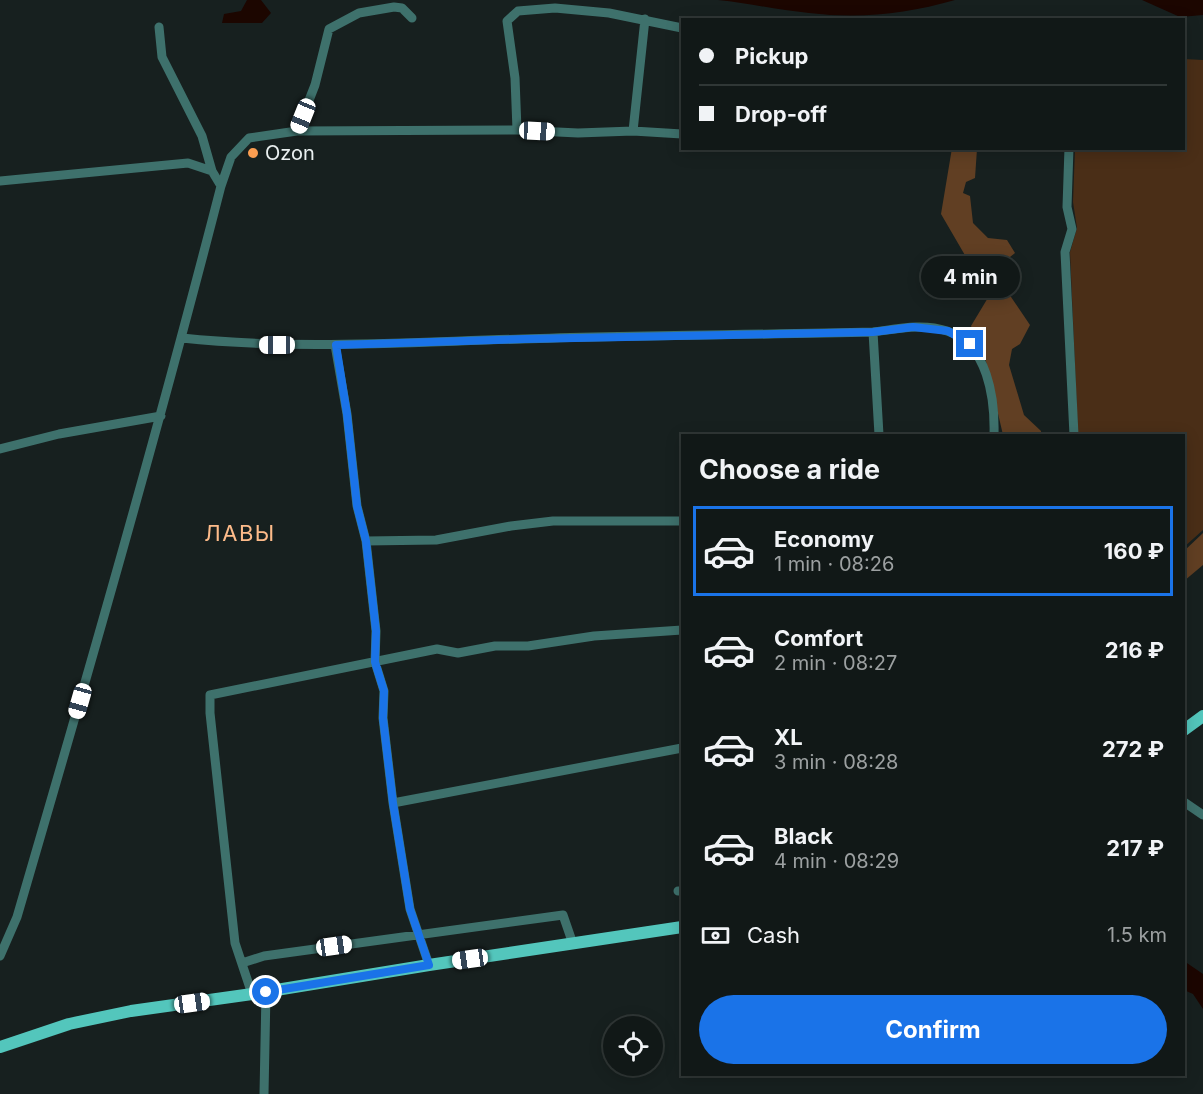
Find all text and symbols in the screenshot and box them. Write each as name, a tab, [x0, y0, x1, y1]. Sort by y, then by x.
text: Pickup	[735, 43, 809, 69]
car	[288, 96, 318, 136]
text: Drop-off	[735, 101, 827, 127]
car	[519, 121, 555, 141]
place label: Ozon	[265, 141, 315, 165]
marker: Ozon	[246, 146, 260, 160]
callout: 4 min	[920, 257, 1020, 299]
text: 4 min	[943, 265, 998, 289]
route end	[956, 330, 983, 357]
car	[259, 336, 295, 354]
text: Choose a ride	[699, 453, 880, 486]
district label: ЛАВЫ	[204, 520, 276, 546]
icon: car	[702, 524, 756, 578]
text: Economy	[774, 526, 874, 552]
text: 160 ₽	[1104, 538, 1164, 564]
text: 1 min · 08:26	[774, 552, 894, 576]
icon: car	[702, 623, 756, 677]
text: Comfort	[774, 625, 863, 651]
text: 216 ₽	[1105, 637, 1164, 663]
text: 2 min · 08:27	[774, 651, 897, 675]
car	[66, 681, 94, 721]
icon: car	[702, 722, 756, 776]
text: XL	[774, 724, 803, 750]
text: 272 ₽	[1102, 736, 1164, 762]
text: 3 min · 08:28	[774, 750, 899, 774]
icon: car	[702, 821, 756, 875]
text: Black	[774, 823, 833, 849]
text: 217 ₽	[1106, 835, 1164, 861]
text: 4 min · 08:29	[774, 849, 899, 873]
icon: cash	[699, 919, 732, 952]
text: Cash	[747, 922, 800, 948]
text: 1.5 km	[1107, 923, 1167, 947]
car	[315, 935, 353, 957]
car	[451, 948, 489, 970]
route start	[252, 978, 279, 1005]
car	[173, 992, 211, 1014]
button: Confirm	[699, 995, 1167, 1064]
map controls	[603, 1016, 663, 1076]
button: locate	[603, 1016, 663, 1076]

